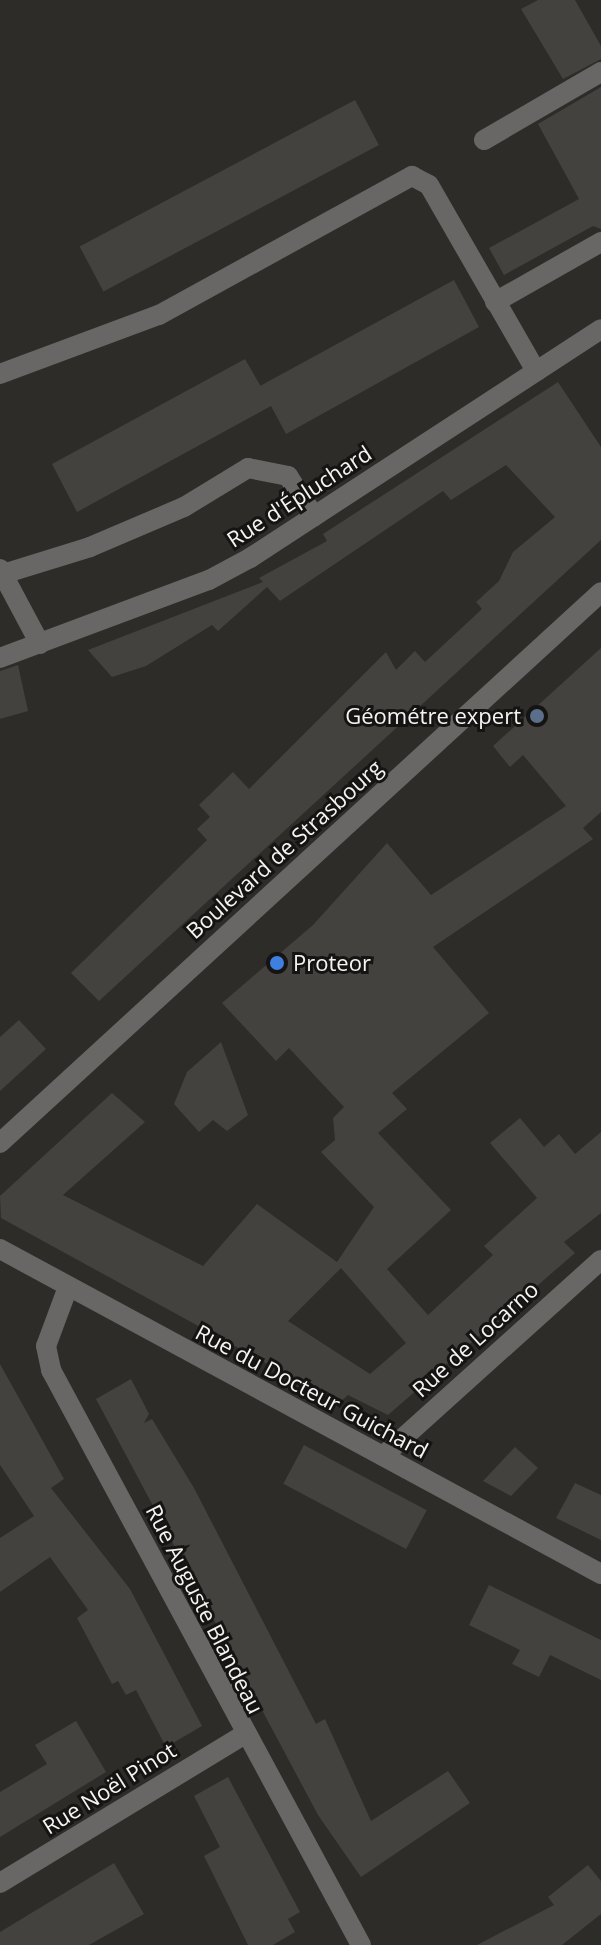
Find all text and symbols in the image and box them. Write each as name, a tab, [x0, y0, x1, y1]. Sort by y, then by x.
street label: Rue d'Épluchard	[222, 439, 376, 553]
place label: Géométre expert	[345, 703, 521, 729]
marker: Géométre expert	[528, 707, 546, 725]
street label: Boulevard de Strasbourg	[181, 754, 387, 944]
place label: Proteor	[293, 950, 371, 976]
marker: Proteor	[268, 954, 286, 972]
street label: Rue de Locarno	[407, 1276, 543, 1402]
street label: Rue du Docteur Guichard	[191, 1318, 433, 1464]
street label: Rue Auguste Blandeau	[141, 1500, 269, 1718]
street label: Rue Noël Pinot	[38, 1737, 180, 1839]

